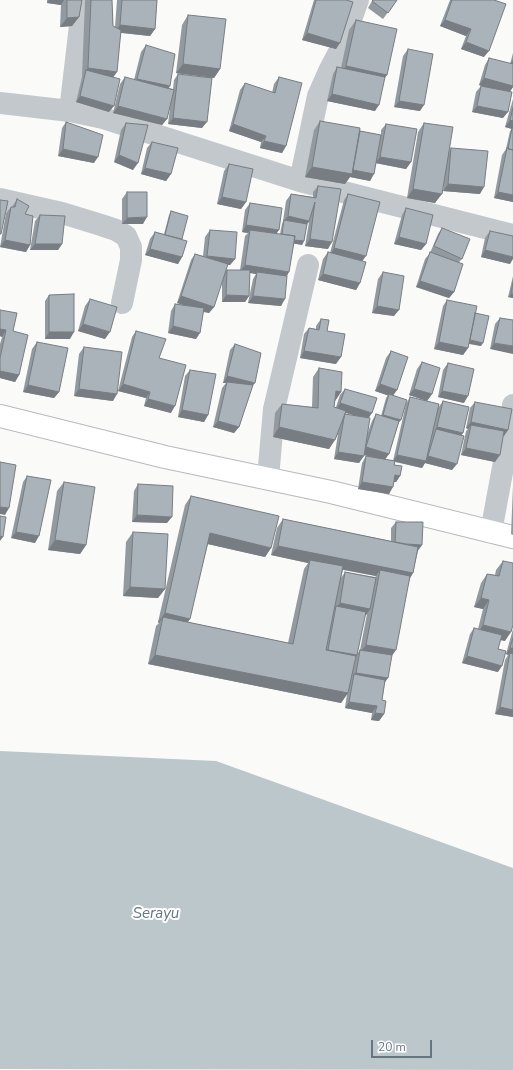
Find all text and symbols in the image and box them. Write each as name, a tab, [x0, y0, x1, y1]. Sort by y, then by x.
water label: Serayu	[133, 905, 179, 923]
scale bar	[373, 1032, 434, 1058]
text: 20 m	[378, 1039, 406, 1055]

